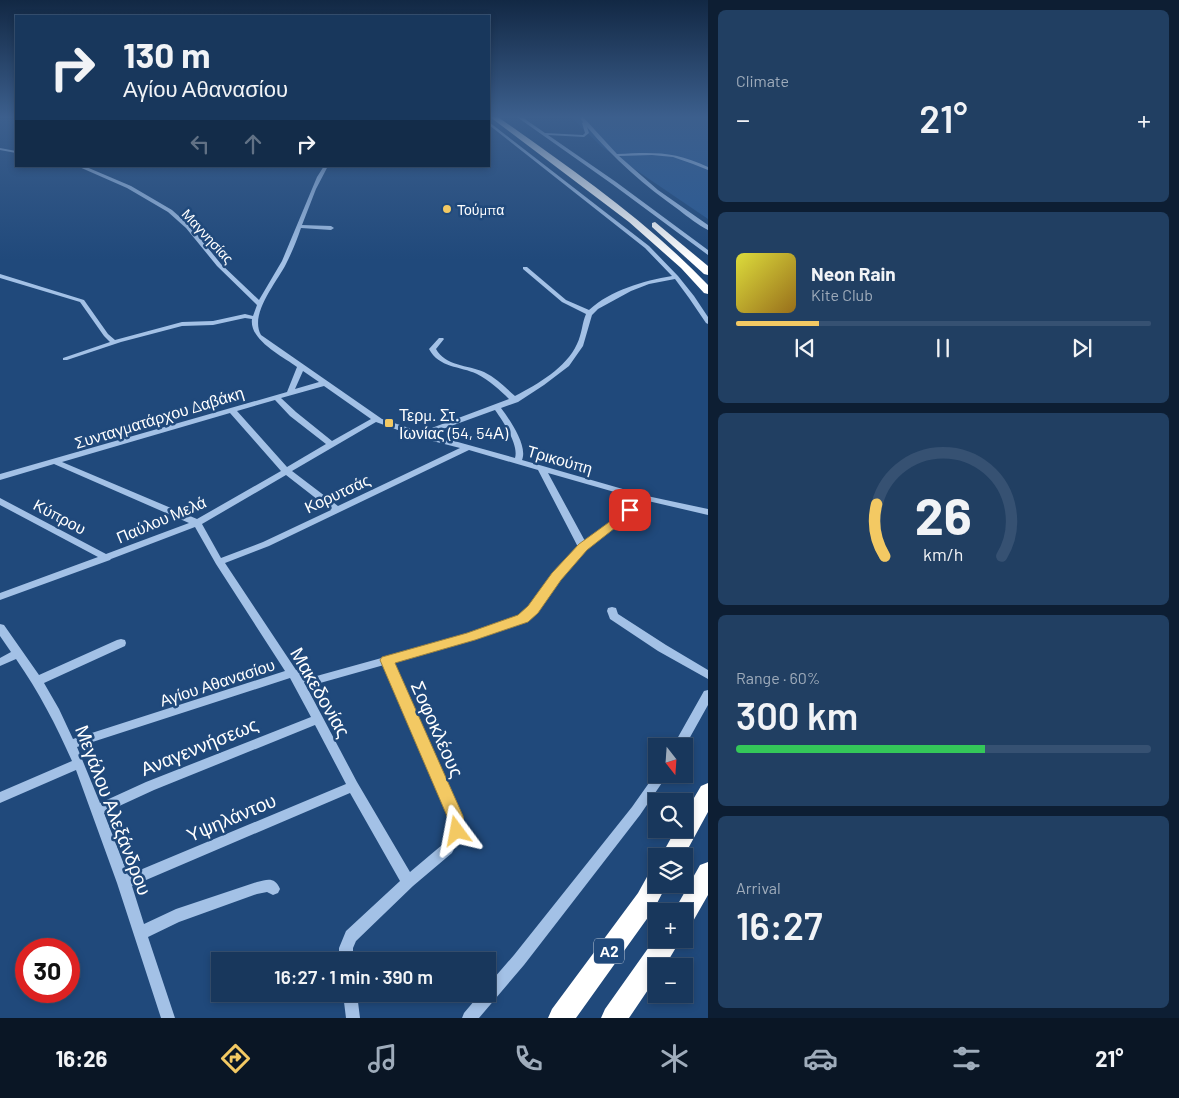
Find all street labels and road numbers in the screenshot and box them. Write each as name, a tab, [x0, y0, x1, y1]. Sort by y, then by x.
street label: Μαγνησίας	[179, 205, 238, 267]
street label: Συνταγματάρχου Δαβάκη	[72, 382, 246, 452]
street label: Τρικούπη	[525, 441, 595, 477]
street label: Κορυτσάς	[301, 469, 373, 516]
street label: Παύλου Μελά	[113, 492, 209, 546]
street label: Κύπρου	[31, 494, 89, 538]
street label: Μακεδονίας	[286, 643, 356, 741]
street label: Αγίου Αθανασίου	[157, 654, 277, 710]
street label: Σοφοκλέους	[407, 677, 469, 781]
street label: Αναγεννήσεως	[137, 712, 261, 780]
street label: Μεγάλου Αλεξάνδρου	[71, 722, 157, 898]
street label: Υψηλάντου	[183, 788, 279, 846]
road number: Α2	[594, 938, 624, 964]

